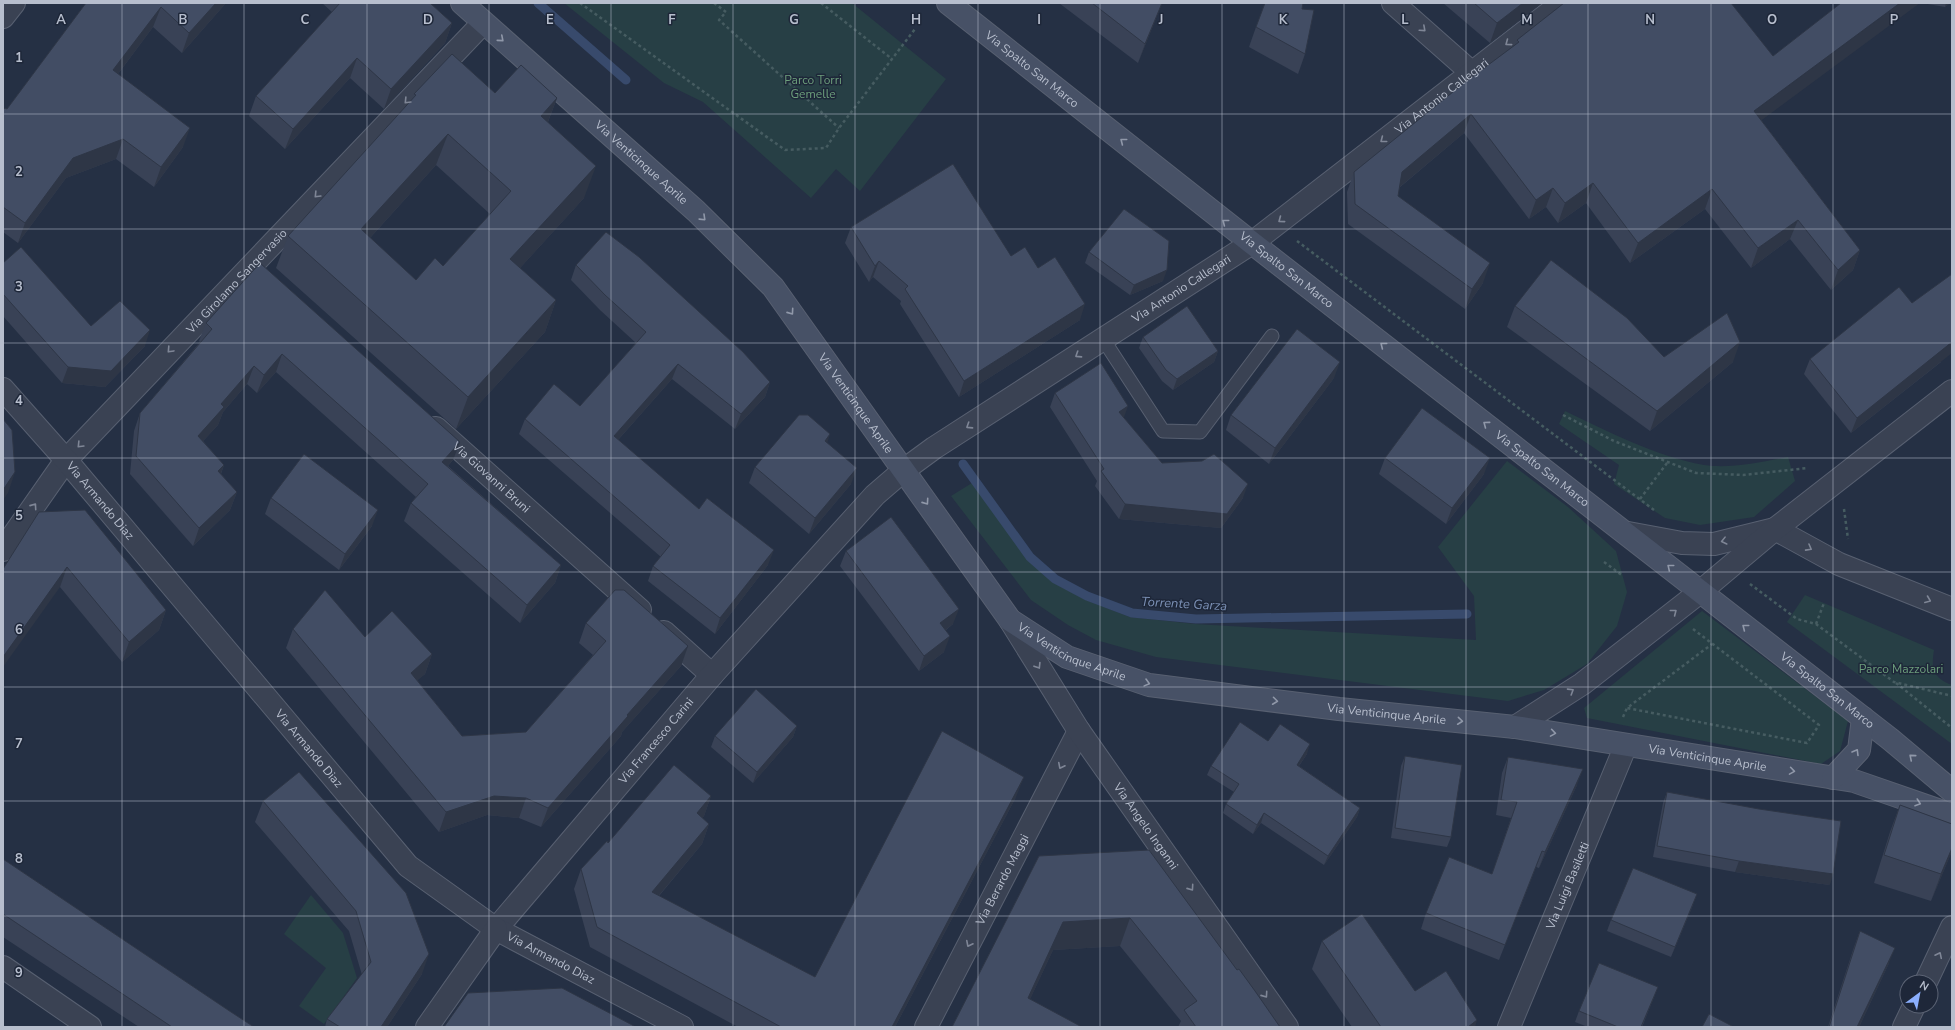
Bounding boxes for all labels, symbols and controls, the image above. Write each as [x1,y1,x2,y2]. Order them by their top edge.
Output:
text: A [56,11,66,29]
text: B [179,11,188,29]
text: C [301,11,310,29]
text: D [423,11,433,29]
text: E [546,11,554,29]
text: F [668,11,676,29]
text: G [789,11,799,29]
text: H [911,11,921,29]
text: I [1037,11,1041,29]
text: J [1158,11,1163,29]
text: K [1279,11,1288,29]
text: L [1401,11,1409,29]
text: M [1521,11,1533,29]
text: N [1645,11,1655,29]
text: O [1767,11,1777,29]
text: P [1890,11,1899,29]
one-way arrow [1418,24,1425,31]
street label: Via Spalto San Marco [981,27,1082,112]
one-way arrow [496,34,504,41]
one-way arrow [1506,39,1513,46]
text: 1 [15,49,23,67]
street label: Via Antonio Callegari [1391,55,1492,138]
park label: Parco Torri Gemelle [784,72,842,102]
one-way arrow [404,96,412,104]
street label: Via Venticinque Aprile [591,116,691,208]
one-way arrow [1381,135,1388,142]
one-way arrow [1121,139,1128,146]
text: 2 [15,163,23,181]
one-way arrow [314,190,322,198]
one-way arrow [698,213,706,221]
one-way arrow [1278,215,1285,222]
one-way arrow [1223,220,1230,227]
street label: Via Girolamo Sangervasio [182,225,291,338]
street label: Via Spalto San Marco [1235,227,1337,312]
street label: Via Antonio Callegari [1128,251,1234,327]
text: 3 [15,278,23,296]
one-way arrow [786,308,793,315]
one-way arrow [1380,343,1387,350]
one-way arrow [168,346,175,353]
street label: Via Venticinque Aprile [814,349,897,457]
one-way arrow [1075,350,1082,358]
text: 4 [15,392,23,410]
one-way arrow [966,421,973,428]
one-way arrow [1483,422,1490,429]
street label: Via Spalto San Marco [1491,426,1593,511]
street label: Via Giovanni Bruni [448,438,534,516]
one-way arrow [78,440,85,448]
street label: Via Armando Diaz [62,457,138,543]
one-way arrow [921,497,928,504]
one-way arrow [29,504,36,511]
text: 5 [15,507,23,525]
one-way arrow [1720,537,1727,545]
one-way arrow [1805,543,1812,550]
one-way arrow [1667,565,1674,572]
water label: Torrente Garza [1140,593,1228,615]
one-way arrow [1925,595,1932,603]
one-way arrow [1670,610,1677,617]
street label: Via Venticinque Aprile [1013,618,1128,685]
text: 6 [15,621,23,639]
one-way arrow [1742,624,1749,631]
street label: Via Spalto San Marco [1776,648,1878,732]
one-way arrow [1034,661,1041,668]
park label: Parco Mazzolari [1859,661,1943,677]
one-way arrow [1143,678,1150,687]
one-way arrow [1567,688,1574,696]
street label: Via Francesco Carini [614,694,697,788]
one-way arrow [1272,696,1278,705]
street label: Via Venticinque Aprile [1325,699,1447,728]
street label: Via Armando Diaz [271,705,347,791]
one-way arrow [1457,717,1463,726]
one-way arrow [1550,728,1556,737]
text: 7 [15,735,23,753]
street label: Via Venticinque Aprile [1646,740,1768,775]
one-way arrow [1852,749,1859,756]
one-way arrow [1909,754,1916,761]
one-way arrow [1058,762,1066,769]
one-way arrow [1789,767,1795,775]
street label: Via Angelo Inganni [1109,779,1182,873]
one-way arrow [1914,798,1921,807]
street label: Via Berardo Maggi [972,831,1032,929]
street label: Via Luigi Basiletti [1542,839,1593,933]
text: 8 [15,850,23,868]
one-way arrow [1186,884,1193,891]
street label: Via Armando Diaz [503,928,598,988]
one-way arrow [966,939,974,947]
one-way arrow [1934,951,1942,959]
text: 9 [15,964,23,982]
north arrow [1899,974,1939,1014]
text: N [1917,977,1932,994]
one-way arrow [1260,991,1268,998]

